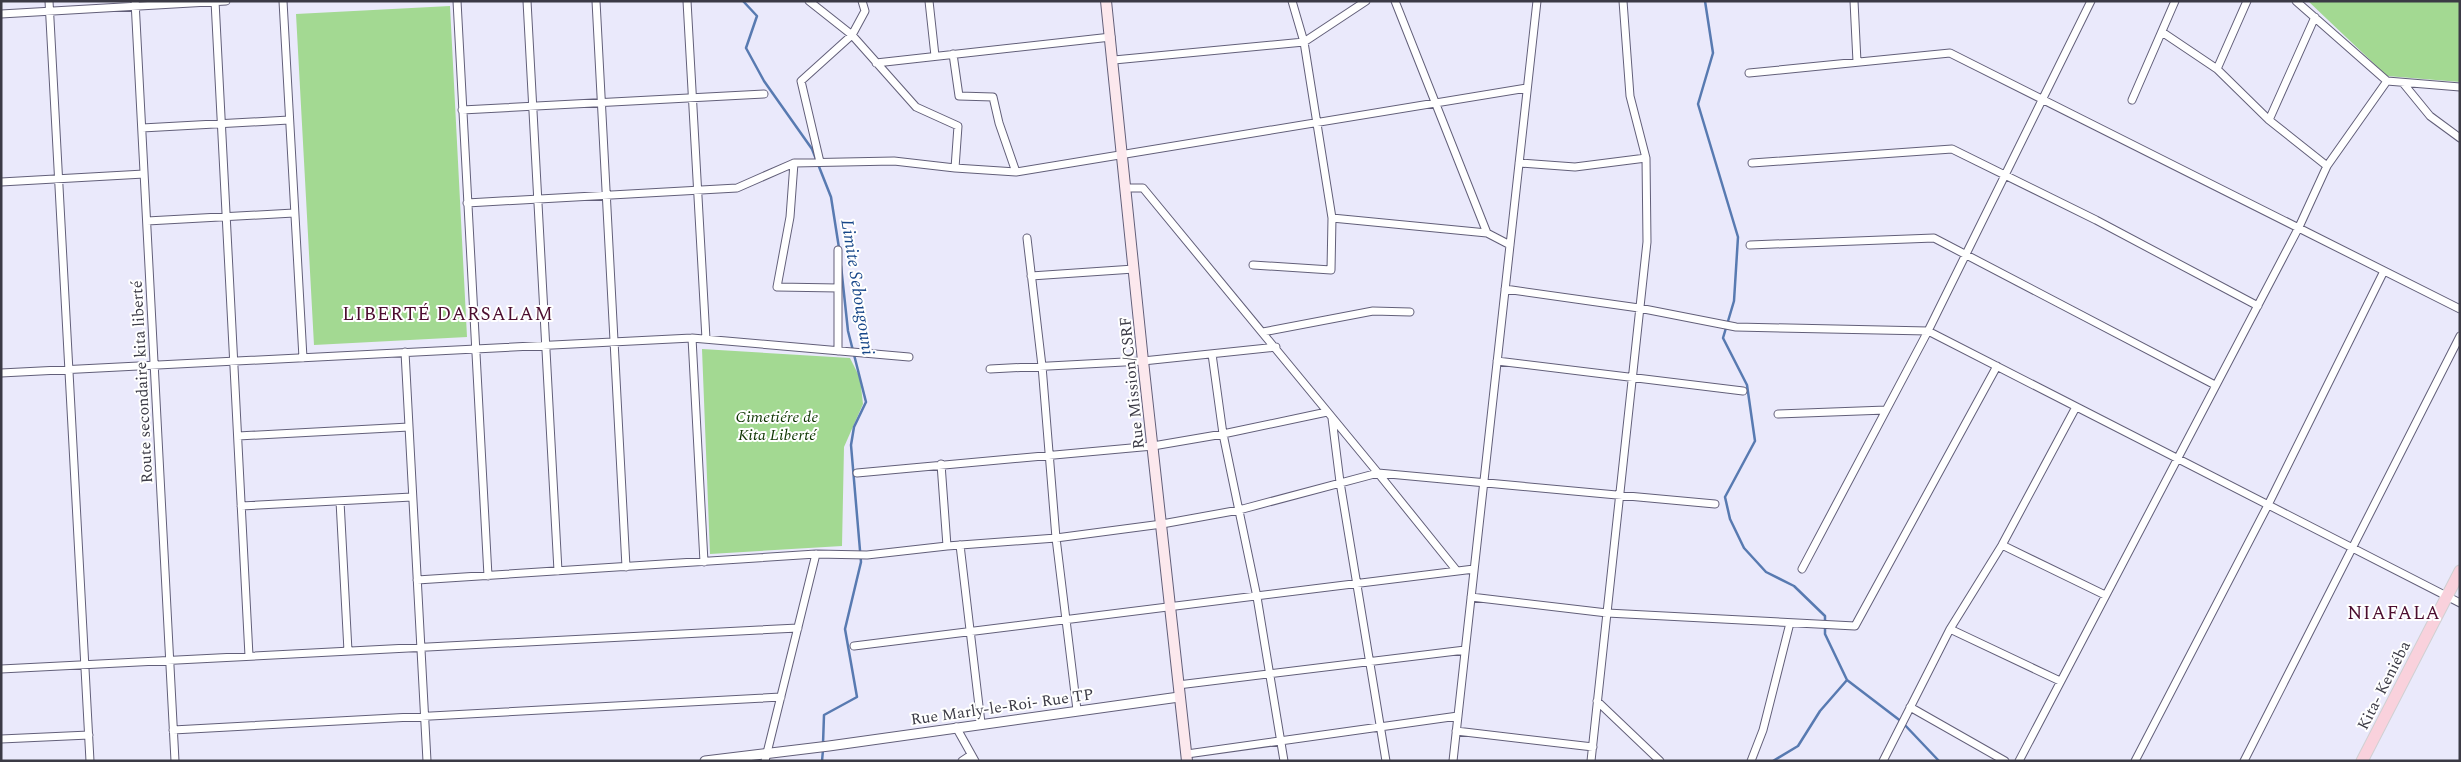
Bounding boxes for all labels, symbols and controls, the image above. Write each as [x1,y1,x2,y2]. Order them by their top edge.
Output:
water label: Limite Sebougouni [833,217,882,357]
street label: Route secondaire kita liberté [125,280,159,484]
district label: LIBERTÉ DARSALAM [342,300,554,329]
street label: Rue Mission/CSRF [1113,316,1151,450]
park label: Cimetiére de Kita Liberté [736,405,818,447]
district label: NIAFALA [2347,599,2441,628]
street label: Kita- Keniéba [2351,637,2417,734]
street label: Rue Marly-le-Roi- Rue TP [909,682,1095,732]

